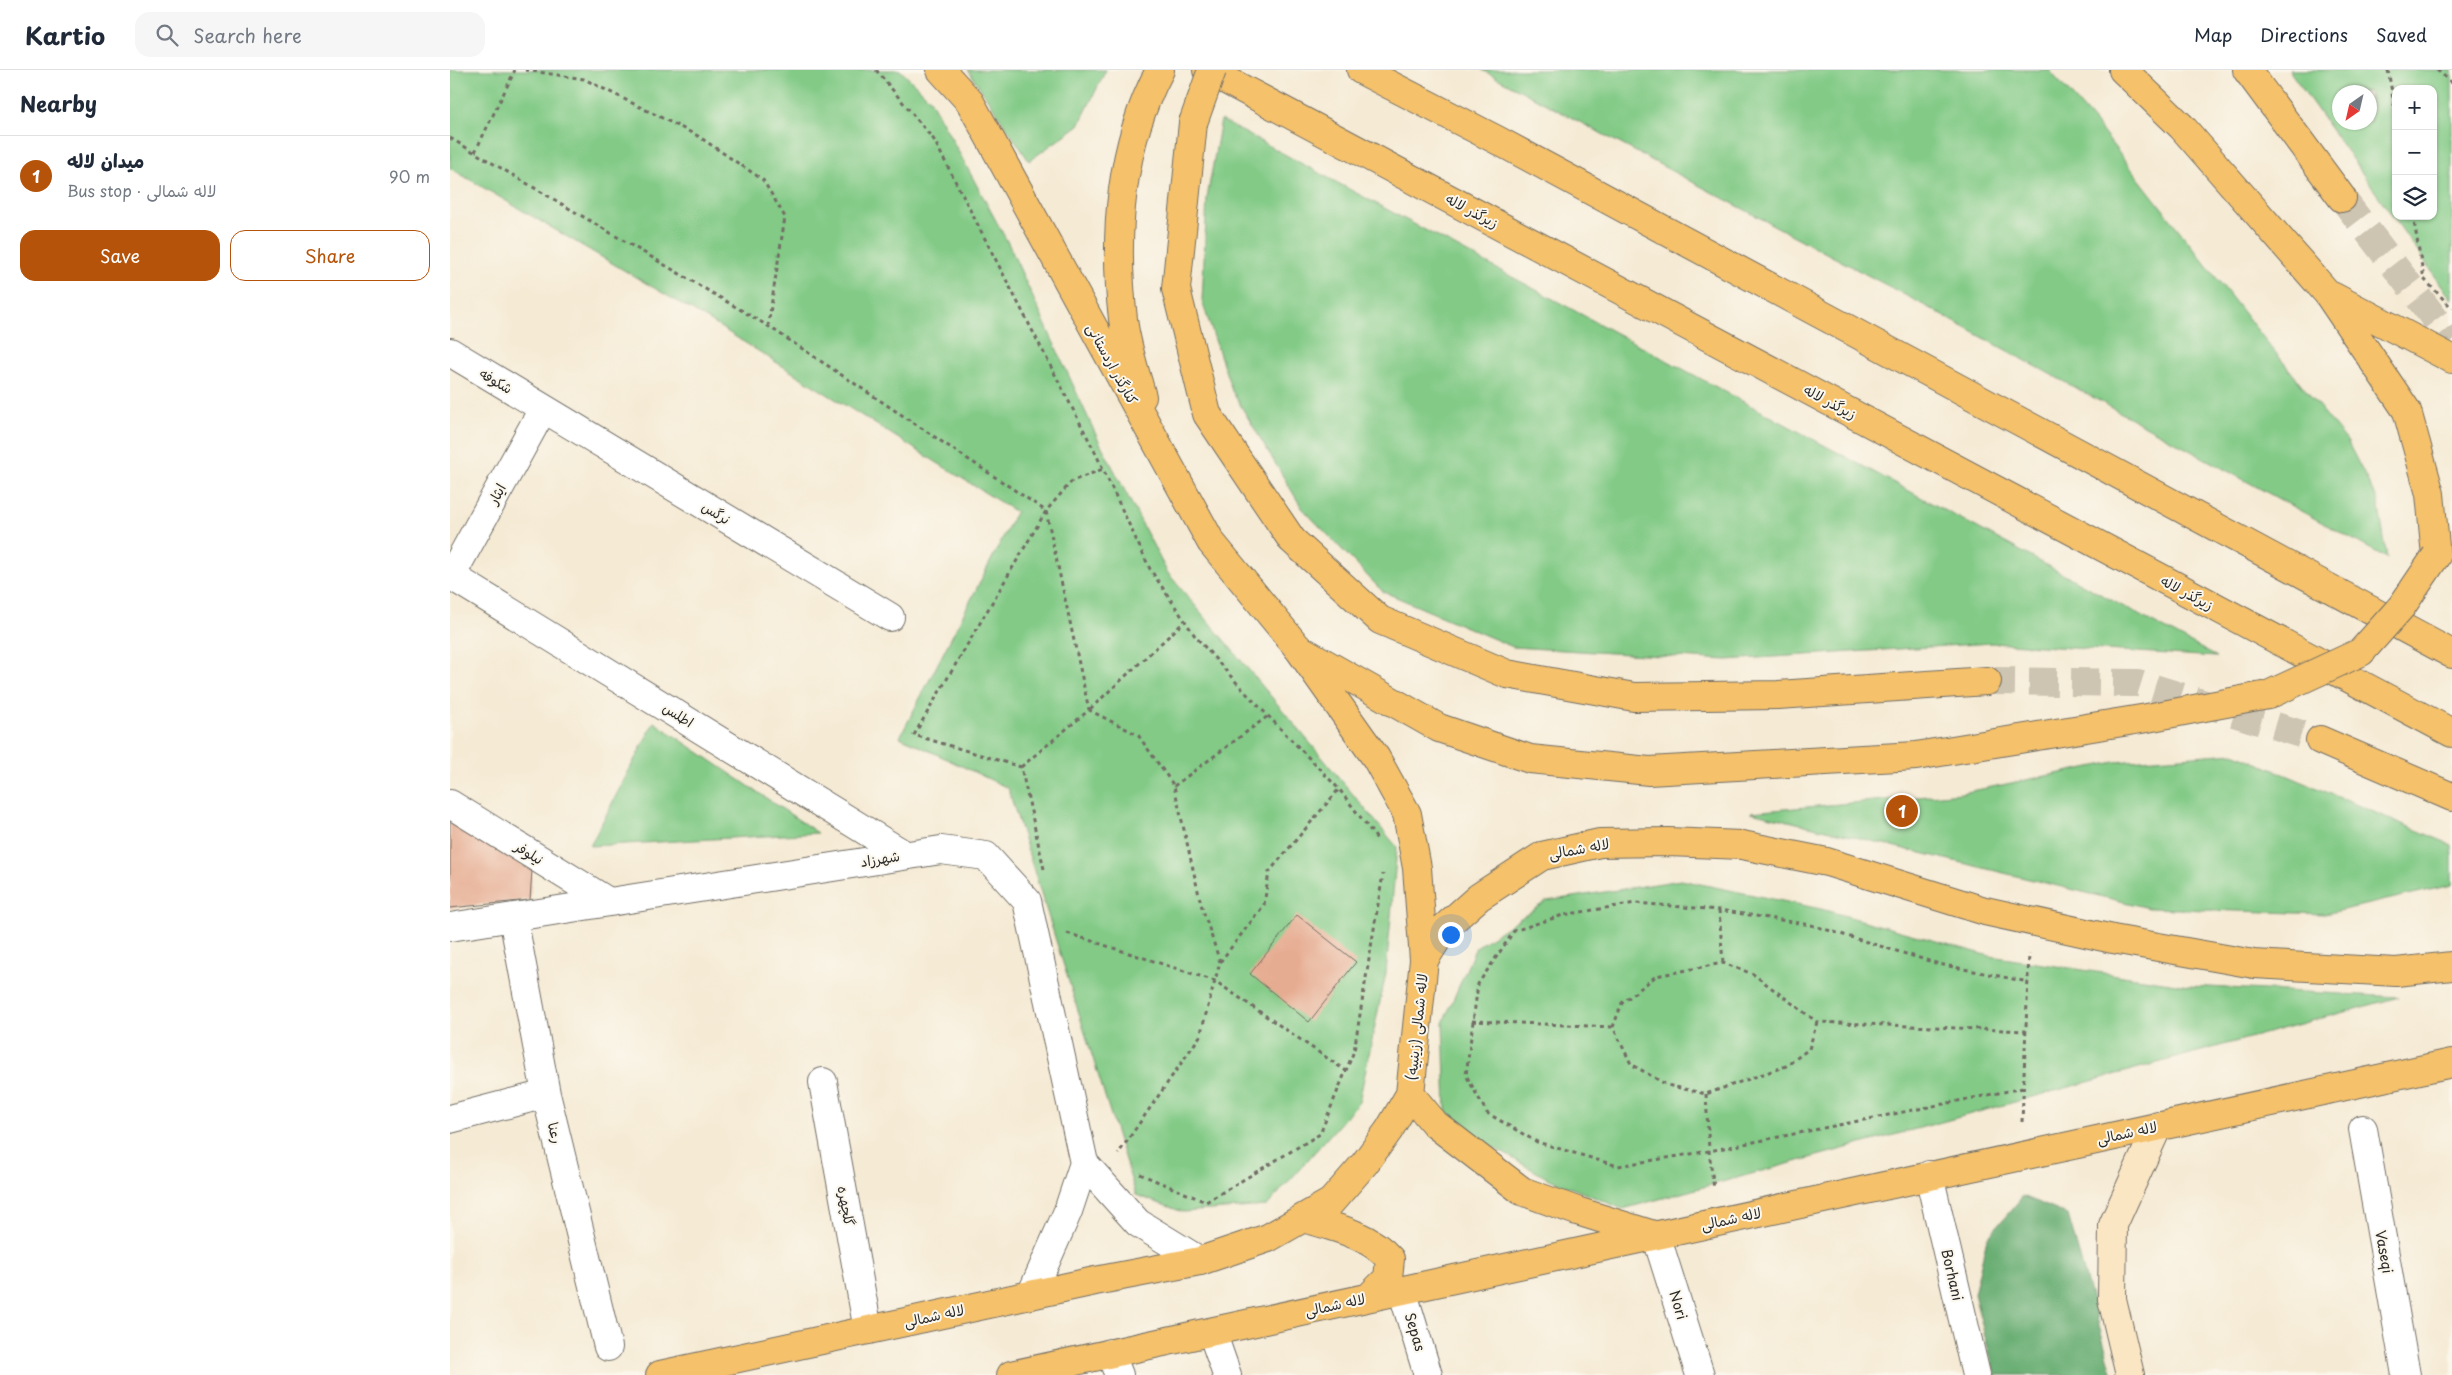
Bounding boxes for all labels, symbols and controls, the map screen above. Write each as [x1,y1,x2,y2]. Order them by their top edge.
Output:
search box [135,12,485,57]
text: Kartio [25,17,105,53]
icon: search [153,21,181,49]
text: Search here [193,21,302,49]
text: Map [2194,21,2232,48]
text: Directions [2260,21,2348,48]
text: Saved [2376,21,2427,48]
north arrow [2332,85,2377,130]
map controls [2392,85,2437,220]
button: + [2392,85,2437,130]
text: Nearby [20,87,97,119]
button: − [2392,130,2437,175]
text: میدان لاله [67,146,144,174]
text: 1 [32,164,40,188]
text: 90 m [389,164,430,188]
button: layers [2392,175,2437,220]
text: Bus stop · لاله شمالی [67,178,216,202]
street label: زیرگذر لاله [1442,188,1502,233]
button: Save [20,230,220,281]
button: Share [230,230,430,281]
street label: کنارگذر اردستانی [1082,319,1143,408]
street label: شکوفه [476,362,517,399]
street label: زیرگذر لاله [1800,379,1860,424]
street label: ایثار [482,480,511,509]
street label: نرگس [698,496,735,529]
street label: زیرگذر لاله [2157,570,2217,615]
street label: اطلس [659,697,698,732]
pin: 1 [1886,792,1918,830]
street label: لاله شمالی [1547,833,1611,864]
street label: نیلوفر [510,835,548,870]
street label: شهرزاد [859,845,901,872]
your location [1438,922,1464,948]
street label: لاله شمالی (زینبیه) [1400,973,1433,1081]
street label: لاله شمالی [2095,1116,2159,1149]
street label: رعنا [543,1120,568,1146]
street label: گلچهره [833,1184,860,1228]
street label: لاله شمالی [1699,1202,1763,1235]
street label: Vaseqi [2370,1229,2399,1275]
street label: Borhani [1936,1247,1969,1303]
street label: لاله شمالی [1303,1288,1367,1321]
street label: Nori [1664,1288,1693,1322]
street label: لاله شمالی [902,1299,966,1332]
street label: Sepas [1400,1310,1431,1354]

